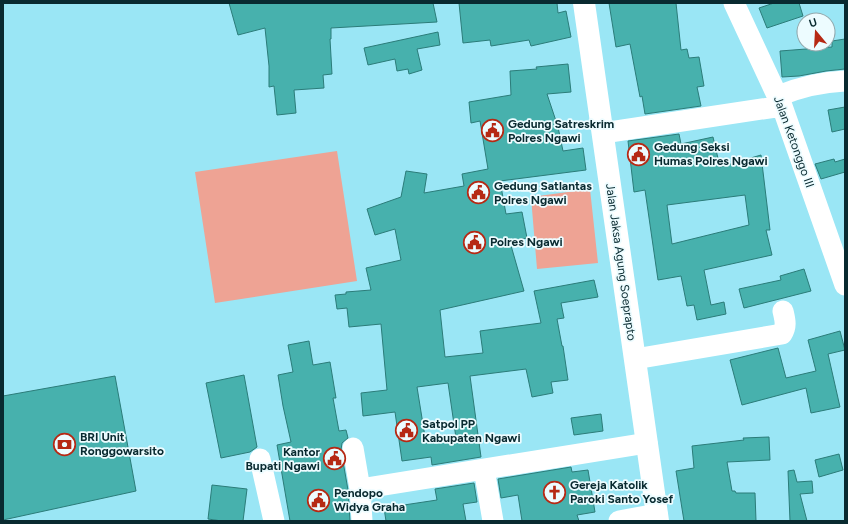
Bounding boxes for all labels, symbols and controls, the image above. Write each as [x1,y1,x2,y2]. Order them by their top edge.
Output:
north arrow [796,12,836,52]
text: U [807,16,819,30]
street label: Jalan Ketonggo III [771,94,817,190]
place label: Gedung Satreskrim Polres Ngawi [508,117,614,145]
public building icon: Gedung Satreskrim Polres Ngawi [480,118,506,144]
place label: Gedung Seksi Humas Polres Ngawi [654,140,768,168]
public building icon: Gedung Seksi Humas Polres Ngawi [625,141,651,167]
place label: Gedung Satlantas Polres Ngawi [494,179,592,207]
public building icon: Gedung Satlantas Polres Ngawi [466,180,492,206]
street label: Jalan Jaksa Agung Soeprapto [603,182,639,342]
public building icon: Polres Ngawi [461,229,487,255]
place label: Polres Ngawi [490,235,563,249]
place label: Satpol PP Kabupaten Ngawi [422,417,521,445]
public building icon: Satpol PP Kabupaten Ngawi [393,418,419,444]
place label: BRI Unit Ronggowarsito [80,430,164,458]
bank icon: BRI Unit Ronggowarsito [52,431,78,457]
place label: Kantor Bupati Ngawi [246,445,320,473]
public building icon: Kantor Bupati Ngawi [322,446,348,472]
place label: Gereja Katolik Paroki Santo Yosef [570,478,673,506]
church icon: Gereja Katolik Paroki Santo Yosef [541,479,567,505]
place label: Pendopo Widya Graha [334,486,405,514]
public building icon: Pendopo Widya Graha [306,487,332,513]

